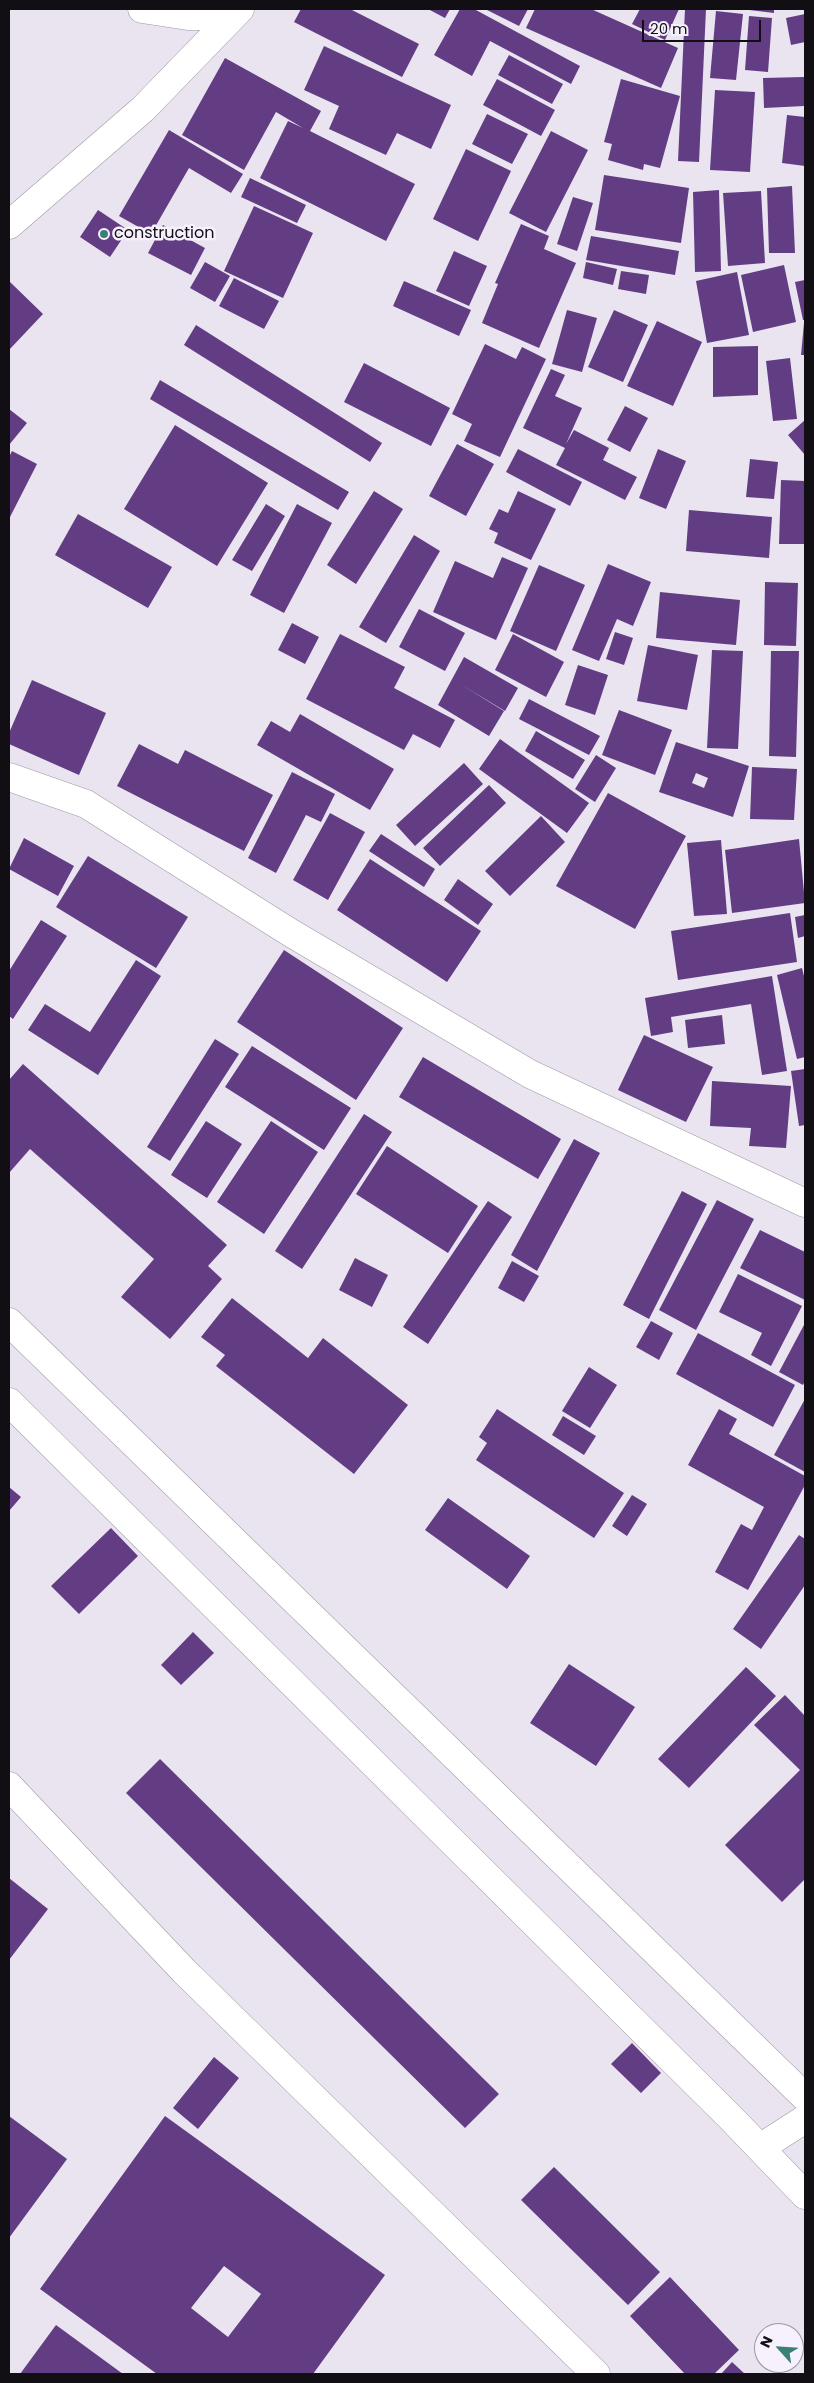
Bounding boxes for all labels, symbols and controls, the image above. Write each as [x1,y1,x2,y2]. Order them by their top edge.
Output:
scale bar [644,10,763,42]
text: 20 m [650,18,688,39]
place label: construction [114,224,215,244]
marker: construction [98,228,110,240]
north arrow [754,2323,804,2373]
text: N [755,2333,778,2351]

